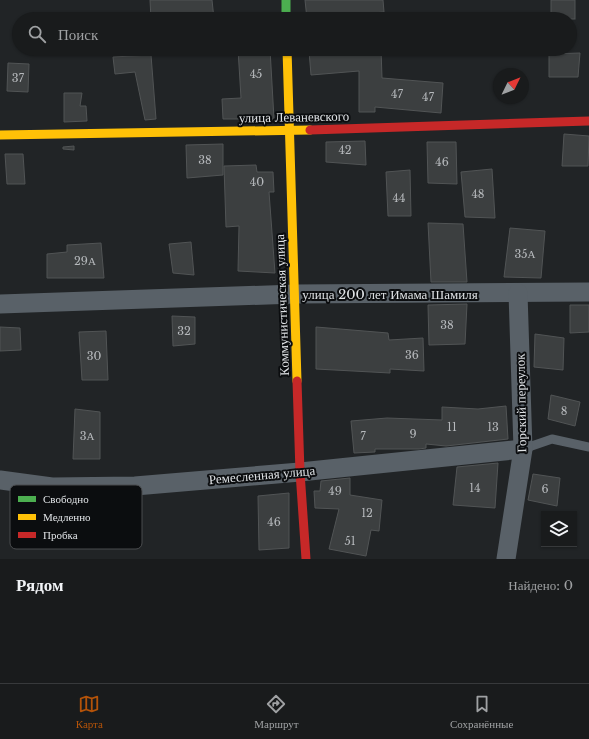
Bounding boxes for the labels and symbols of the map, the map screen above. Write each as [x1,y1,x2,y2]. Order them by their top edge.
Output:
house number: 45 [250,67,262,81]
north arrow [493,68,529,104]
house number: 37 [12,71,25,85]
house number: 47 [391,87,403,101]
house number: 47 [422,90,434,104]
street label: улица Леваневского [239,108,349,126]
house number: 42 [338,143,352,157]
house number: 38 [198,153,212,167]
house number: 46 [435,155,449,169]
house number: 40 [250,175,264,189]
house number: 48 [471,187,485,201]
house number: 44 [393,191,405,205]
street label: Коммунистическая улица [271,234,293,376]
house number: 35А [515,247,536,261]
house number: 29А [74,254,96,268]
street label: улица 200 лет Имама Шамиля [302,286,478,303]
house number: 38 [440,318,454,332]
house number: 32 [177,324,191,338]
house number: 36 [405,348,419,362]
house number: 30 [87,349,101,363]
street label: Горский переулок [512,353,530,453]
house number: 8 [561,404,567,418]
house number: 11 [447,420,457,434]
house number: 13 [487,420,499,434]
house number: 9 [409,427,417,441]
house number: 3А [80,429,94,443]
house number: 7 [360,429,366,443]
street label: Ремесленная улица [208,462,316,488]
house number: 14 [469,481,481,495]
house number: 6 [541,482,549,496]
house number: 49 [328,484,342,498]
legend [10,485,142,549]
text: Свободно [43,492,89,506]
house number: 12 [361,506,373,520]
text: Медленно [43,510,91,524]
house number: 46 [267,515,281,529]
text: Пробка [43,528,78,542]
house number: 51 [344,534,356,548]

